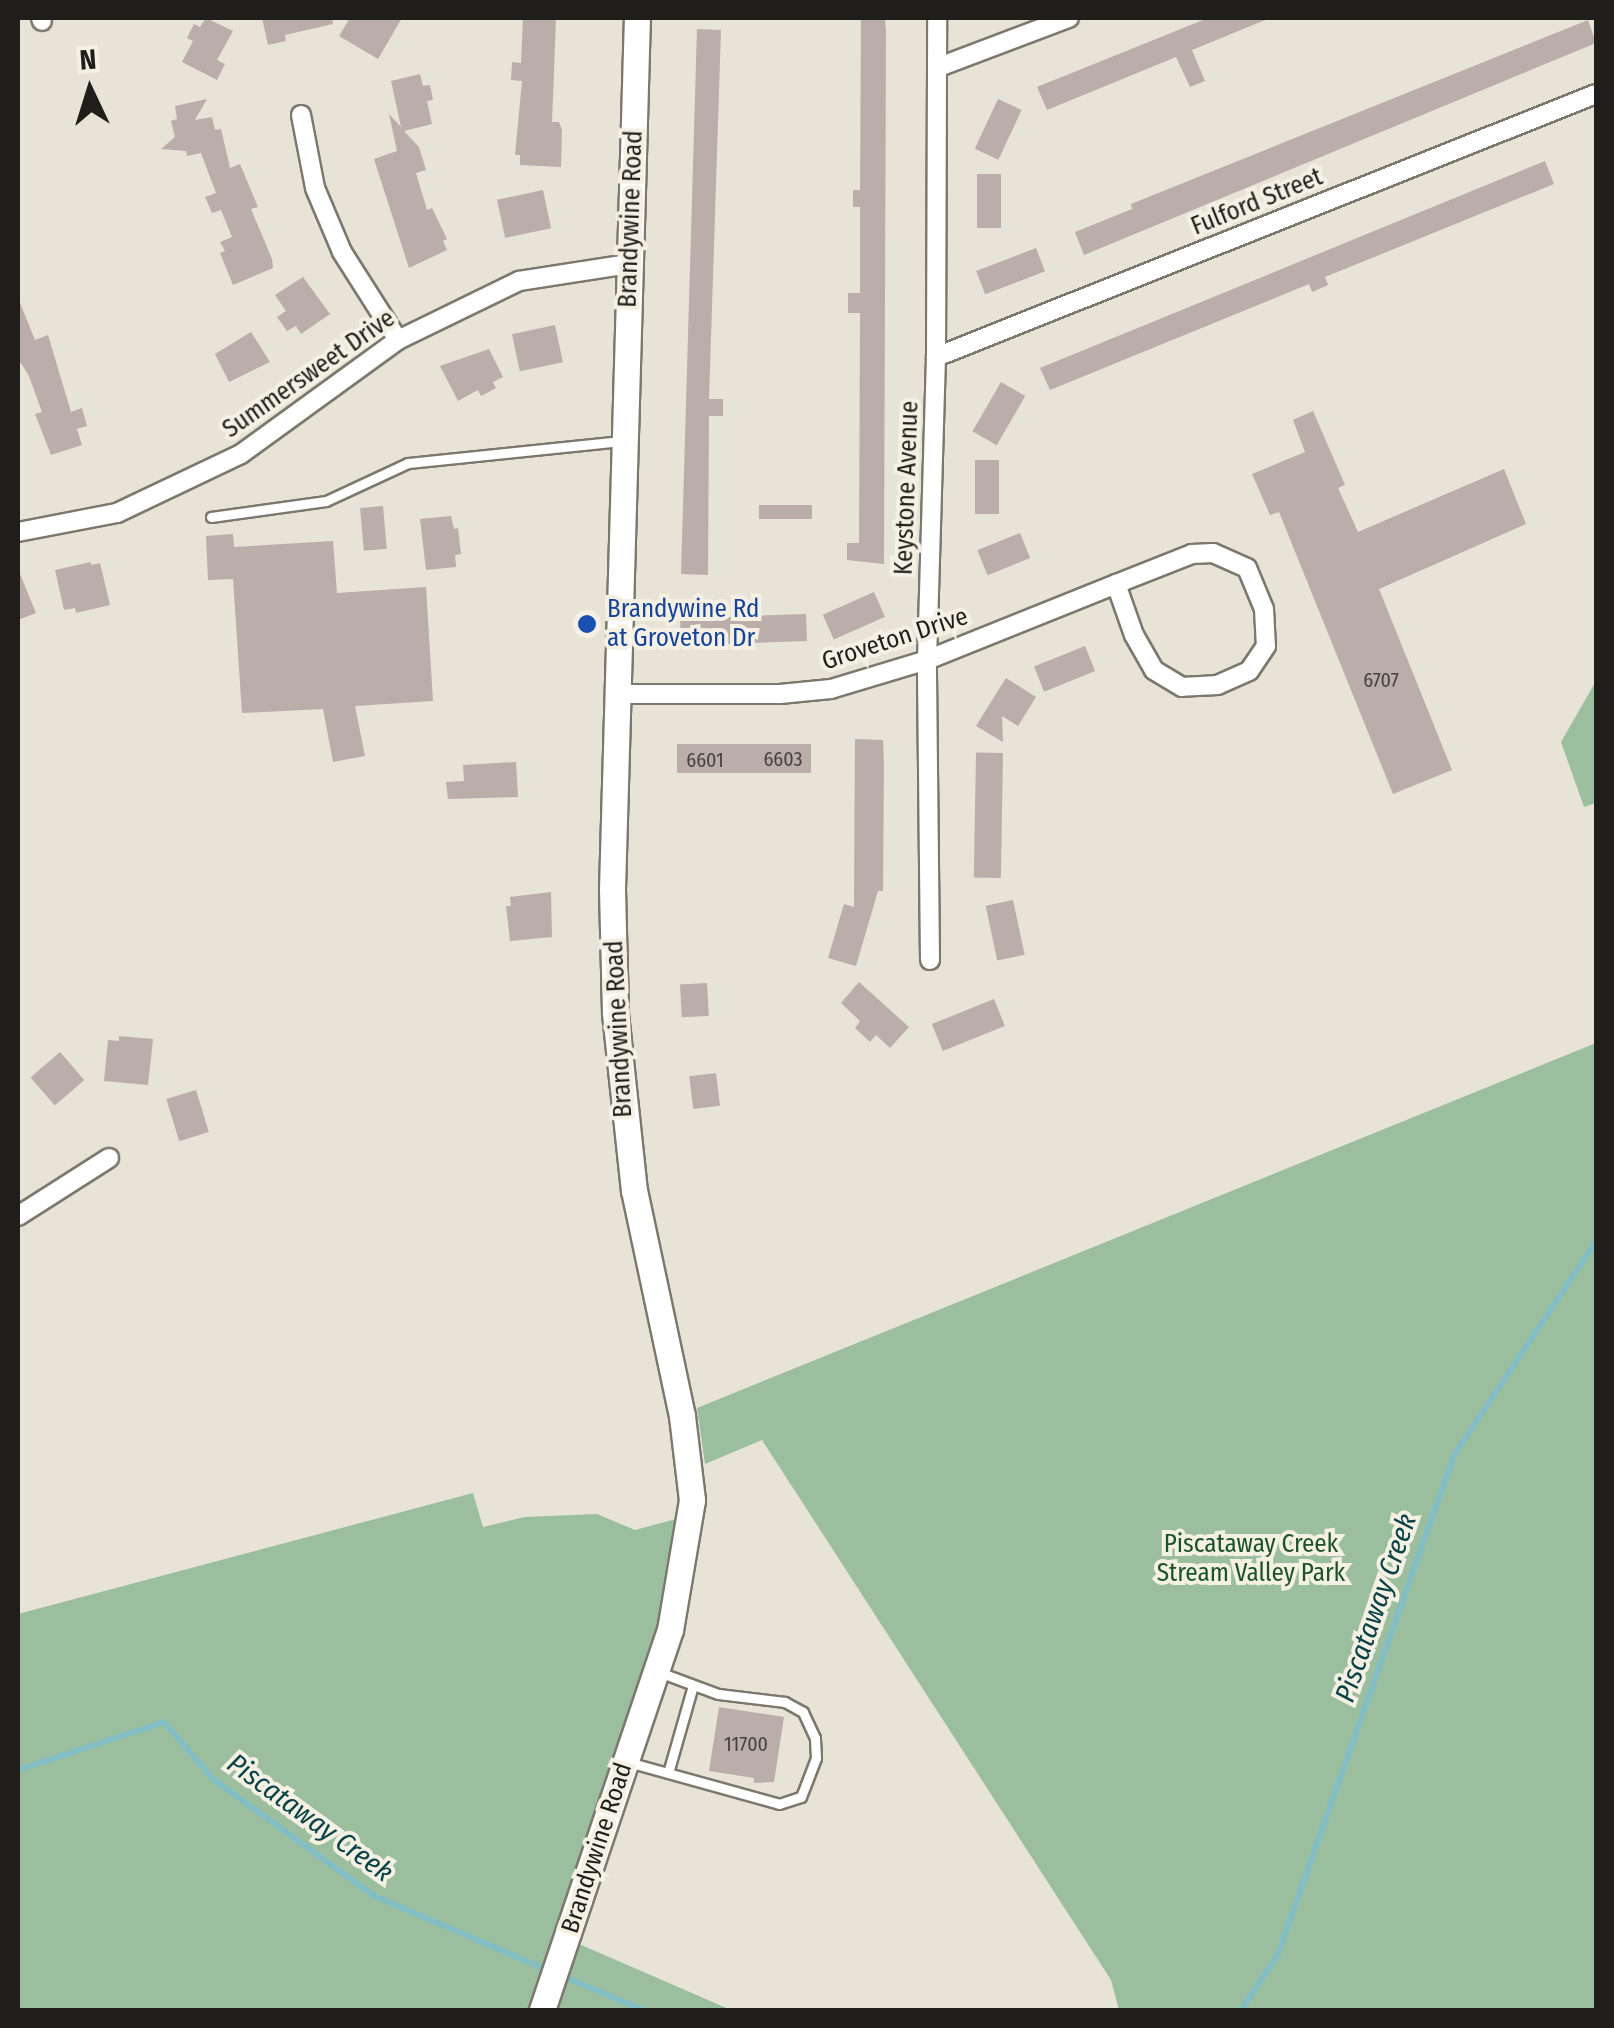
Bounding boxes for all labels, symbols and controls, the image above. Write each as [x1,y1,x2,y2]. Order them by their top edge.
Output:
north arrow [40,40,140,140]
text: N [78,43,97,77]
street label: Brandywine Road [613,130,649,308]
street label: Fulford Street [1187,162,1327,242]
street label: Summersweet Drive [217,303,401,445]
street label: Keystone Avenue [889,400,925,576]
place label: Brandywine Rd at Groveton Dr [607,595,759,654]
street label: Groveton Drive [818,601,972,677]
marker: Brandywine Rd at Groveton Dr [576,613,598,635]
house number: 6707 [1363,668,1399,692]
house number: 6603 [763,747,803,771]
house number: 6601 [686,748,724,772]
street label: Brandywine Road [599,940,639,1118]
water label: Piscataway Creek [1328,1510,1424,1706]
park label: Piscataway Creek Stream Valley Park [1157,1530,1345,1589]
house number: 11700 [724,1732,768,1756]
water label: Piscataway Creek [221,1747,399,1889]
street label: Brandywine Road [555,1759,639,1937]

